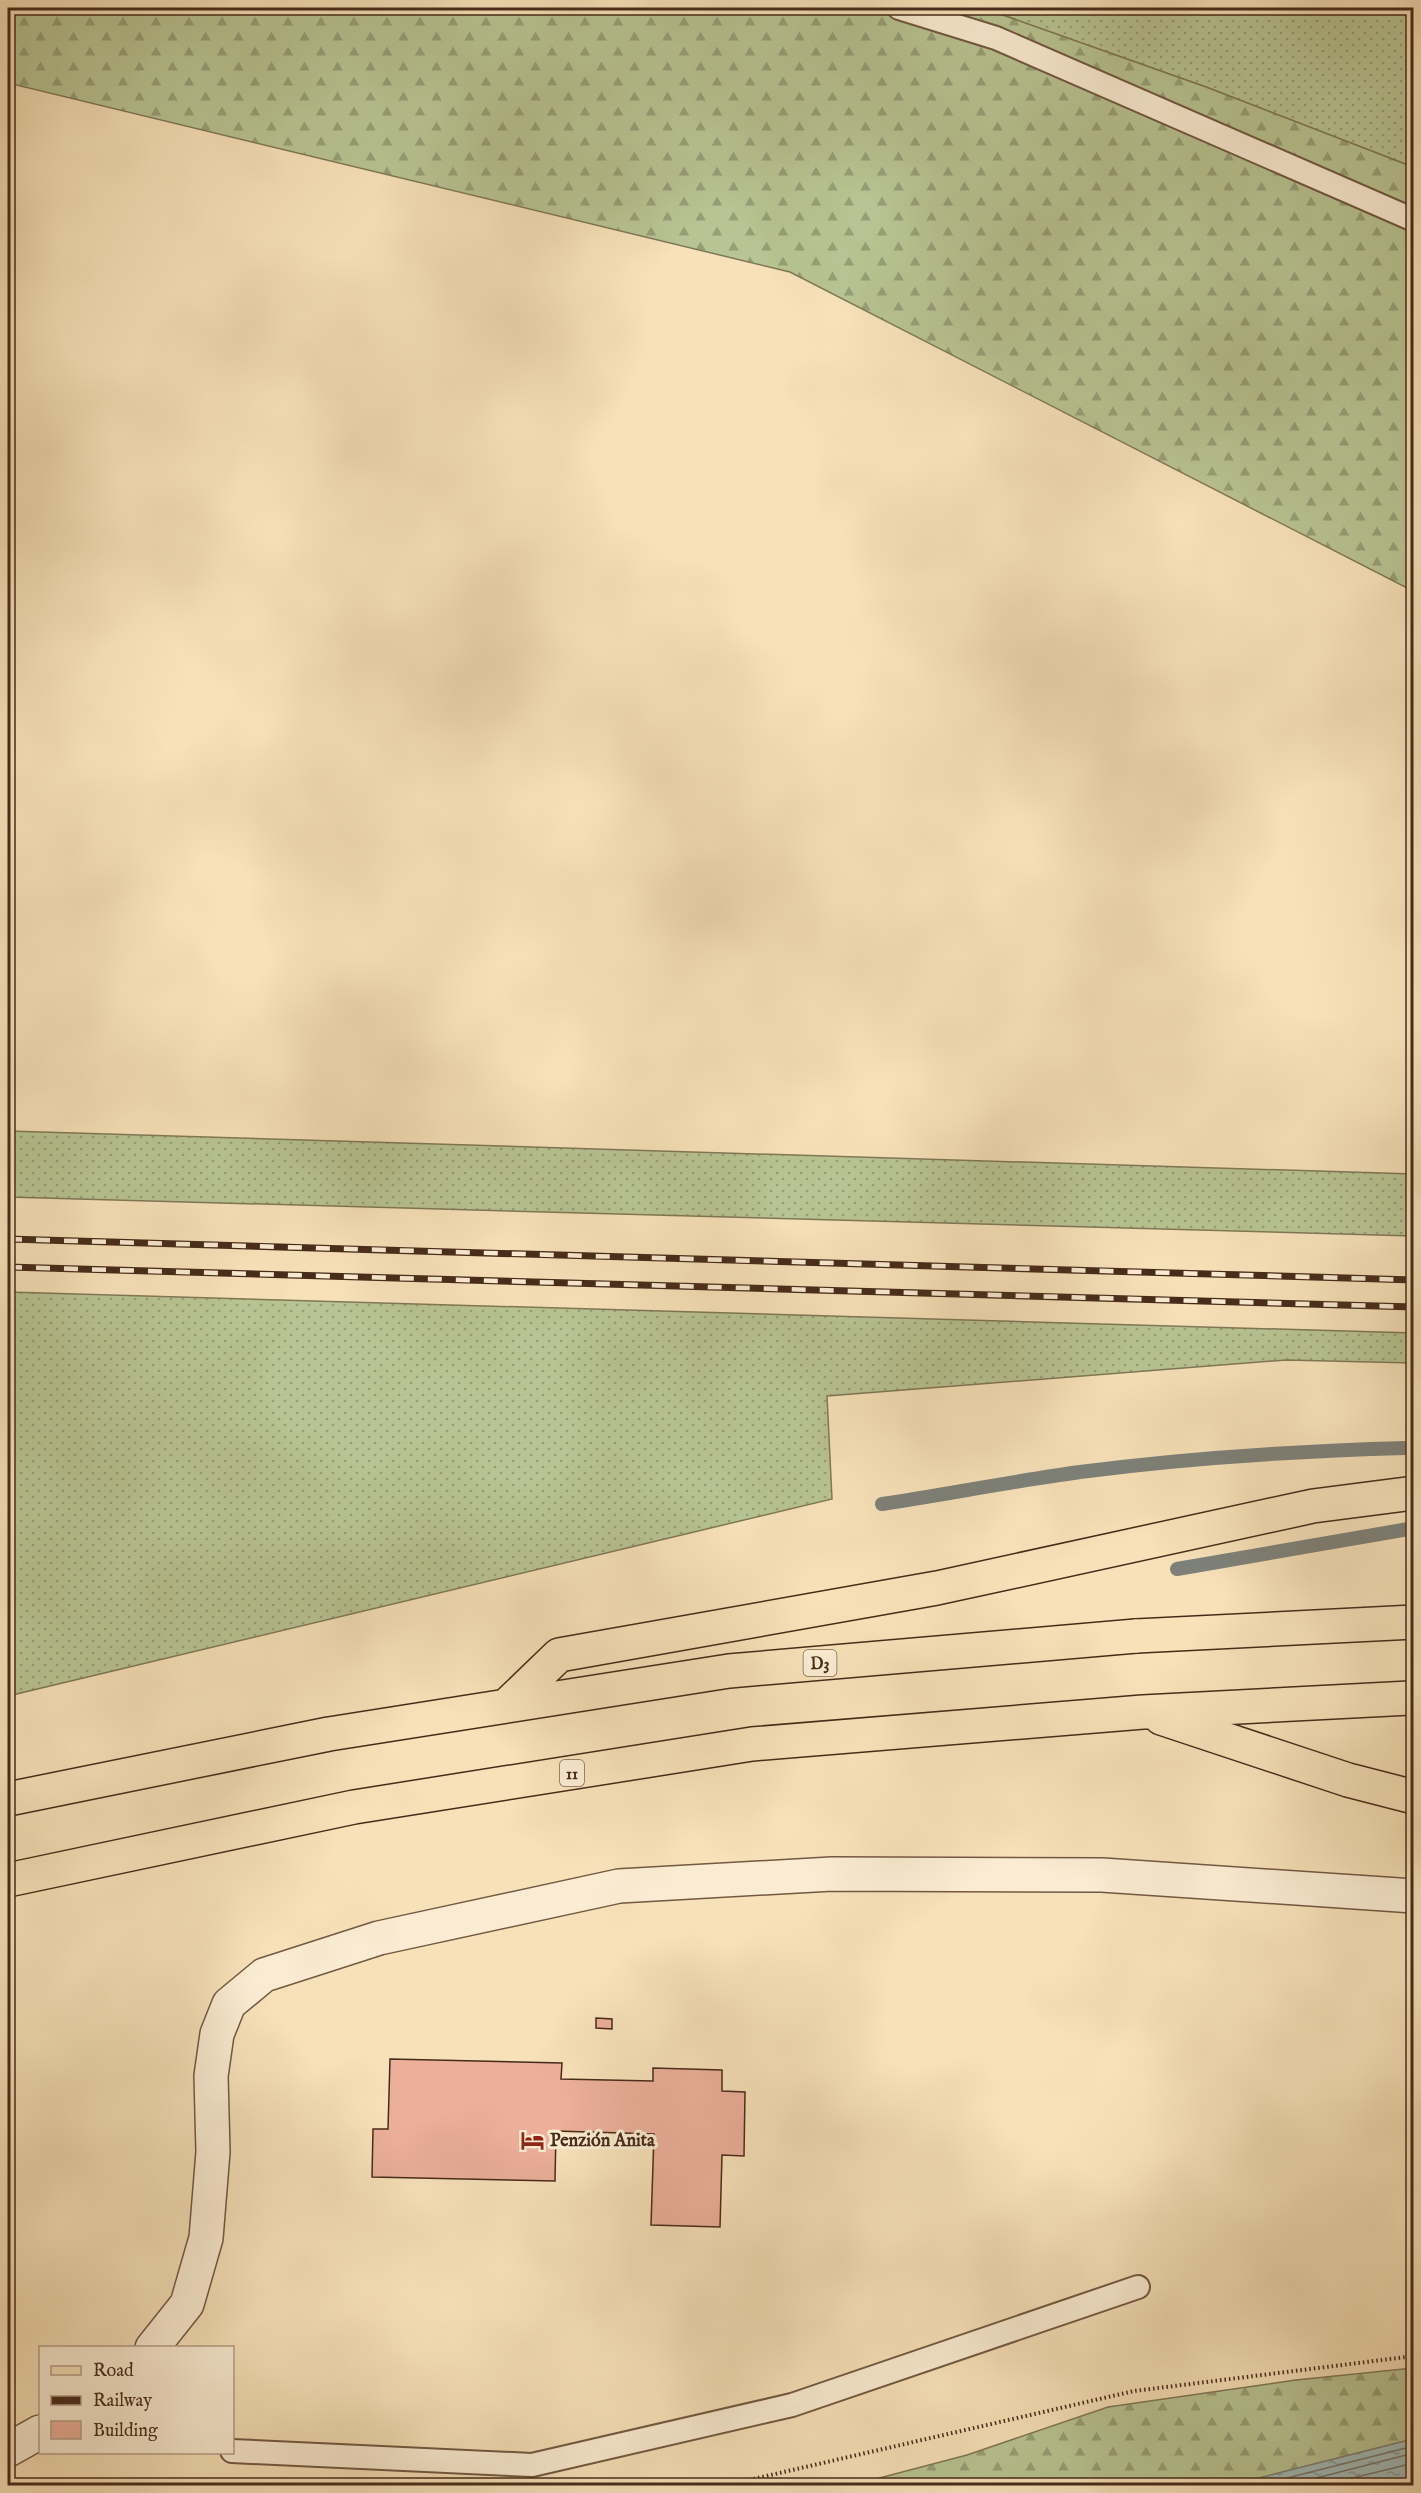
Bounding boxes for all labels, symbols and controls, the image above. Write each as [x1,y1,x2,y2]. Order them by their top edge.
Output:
road number: D3 [804,1650,836,1676]
road number: 11 [560,1760,584,1786]
hotel icon: Penzión Anita [519,2127,545,2153]
place label: Penzión Anita [550,2130,656,2153]
legend [39,2346,234,2454]
text: Road [93,2360,134,2383]
text: Railway [93,2390,152,2413]
text: Building [93,2420,158,2443]

